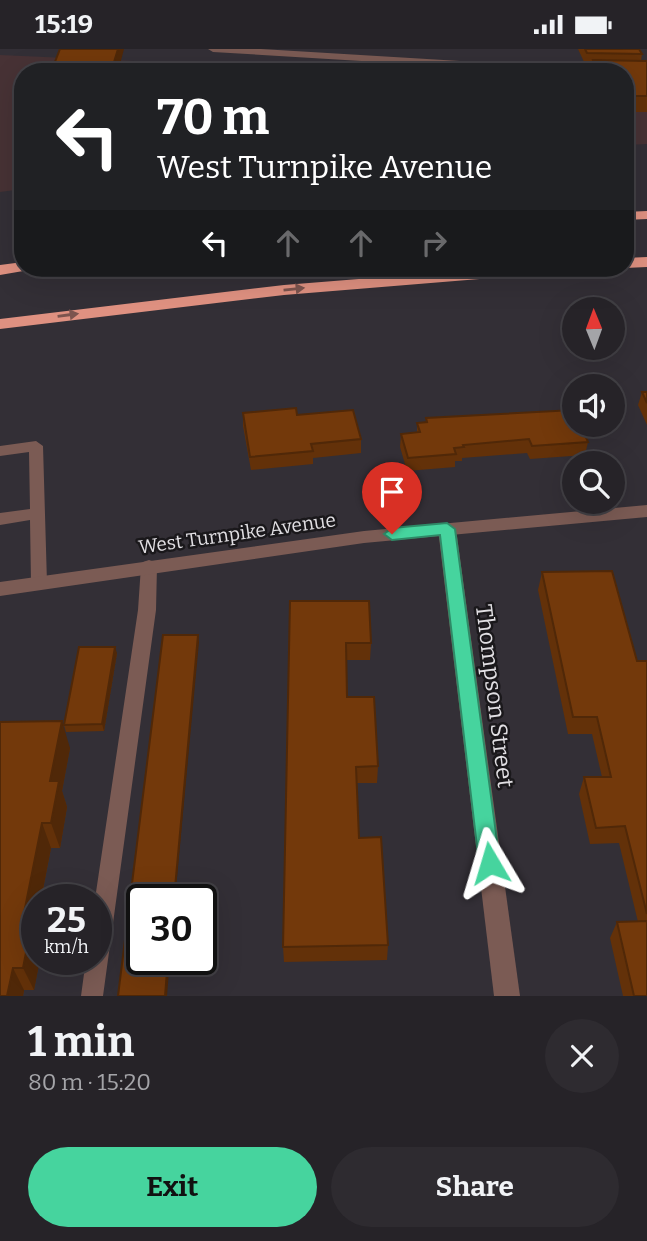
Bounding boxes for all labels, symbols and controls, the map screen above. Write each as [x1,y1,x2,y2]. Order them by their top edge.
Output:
text: 15:19 [35,9,93,40]
text: 70 m [157,88,269,147]
icon: left [42,91,133,182]
text: West Turnpike Avenue [157,148,492,186]
icon: left [196,224,234,262]
icon: ahead [269,224,307,262]
icon: ahead [342,224,380,262]
icon: right [415,224,453,262]
one-way arrow [283,283,305,294]
north arrow [562,297,625,361]
map controls [562,297,625,514]
one-way arrow [57,309,79,320]
button: sound [562,374,625,437]
button: search [562,451,625,514]
pin [362,462,422,534]
icon: arrive [373,473,411,511]
street label: West Turnpike Avenue [137,508,337,559]
street label: Thompson Street [470,603,520,789]
position arrow [453,826,527,900]
speed limit sign: 30 [126,884,217,975]
text: 25 [47,899,86,941]
text: km/h [44,936,89,958]
text: 1 min [28,1017,134,1067]
button: close [545,1019,619,1093]
text: 80 m · 15:20 [28,1068,151,1096]
button: Exit [28,1147,317,1227]
button: Share [331,1147,619,1227]

